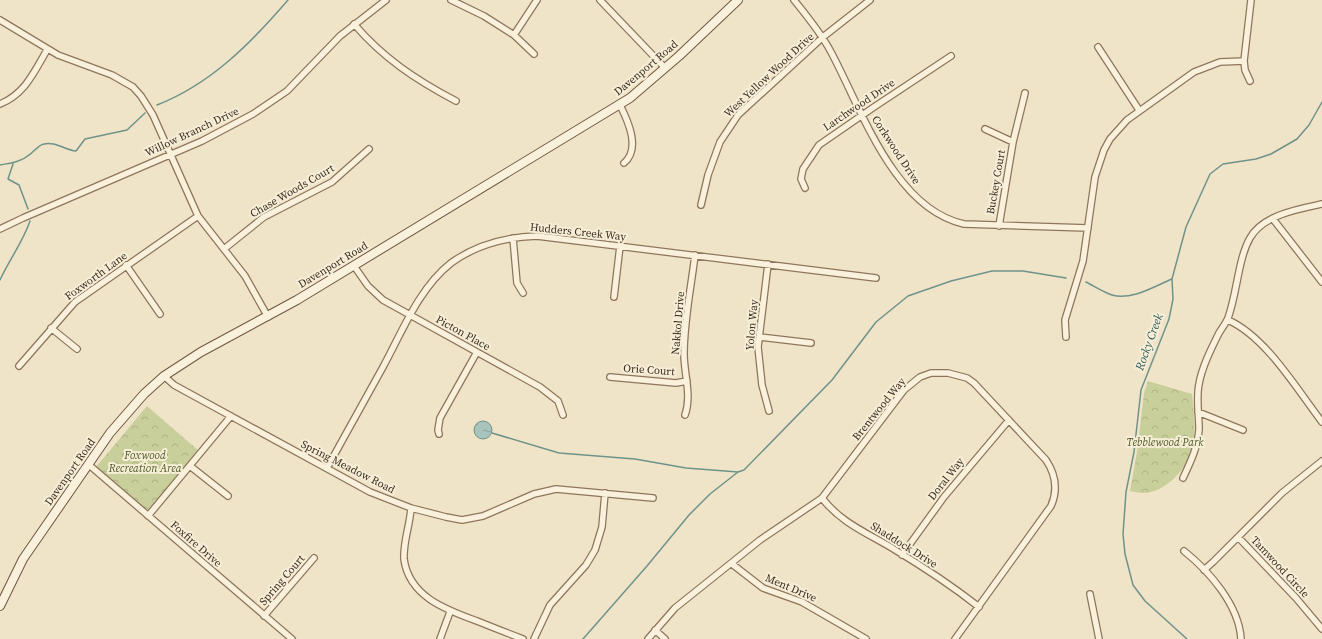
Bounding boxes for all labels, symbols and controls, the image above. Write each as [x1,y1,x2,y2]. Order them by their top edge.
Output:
street label: West Yellow Wood Drive [721,29,818,121]
street label: Davenport Road [611,36,682,99]
street label: Larchwood Drive [820,75,898,135]
street label: Willow Branch Drive [143,104,242,160]
street label: Corkwood Drive [868,113,924,188]
street label: Buckey Court [983,148,1009,216]
street label: Chase Woods Court [247,161,337,221]
street label: Hudders Creek Way [529,219,627,245]
street label: Davenport Road [295,238,371,292]
street label: Foxworth Lane [62,248,131,304]
street label: Nakkol Drive [668,290,688,355]
street label: Yolon Way [742,299,762,351]
water label: Rocky Creek [1131,311,1167,374]
street label: Picton Place [433,312,493,354]
street label: Orie Court [623,361,676,379]
street label: Brentwood Way [849,374,909,444]
street label: Davenport Road [41,435,99,509]
park label: Tebblewood Park [1127,435,1204,450]
street label: Spring Meadow Road [298,437,398,498]
park label: Foxwood Recreation Area [108,448,182,476]
street label: Doral Way [925,454,968,503]
street label: Foxfire Drive [167,518,225,571]
street label: Shaddock Drive [868,518,941,572]
street label: Tamwood Circle [1247,533,1313,601]
street label: Spring Court [256,551,308,609]
street label: Ment Drive [763,570,819,606]

